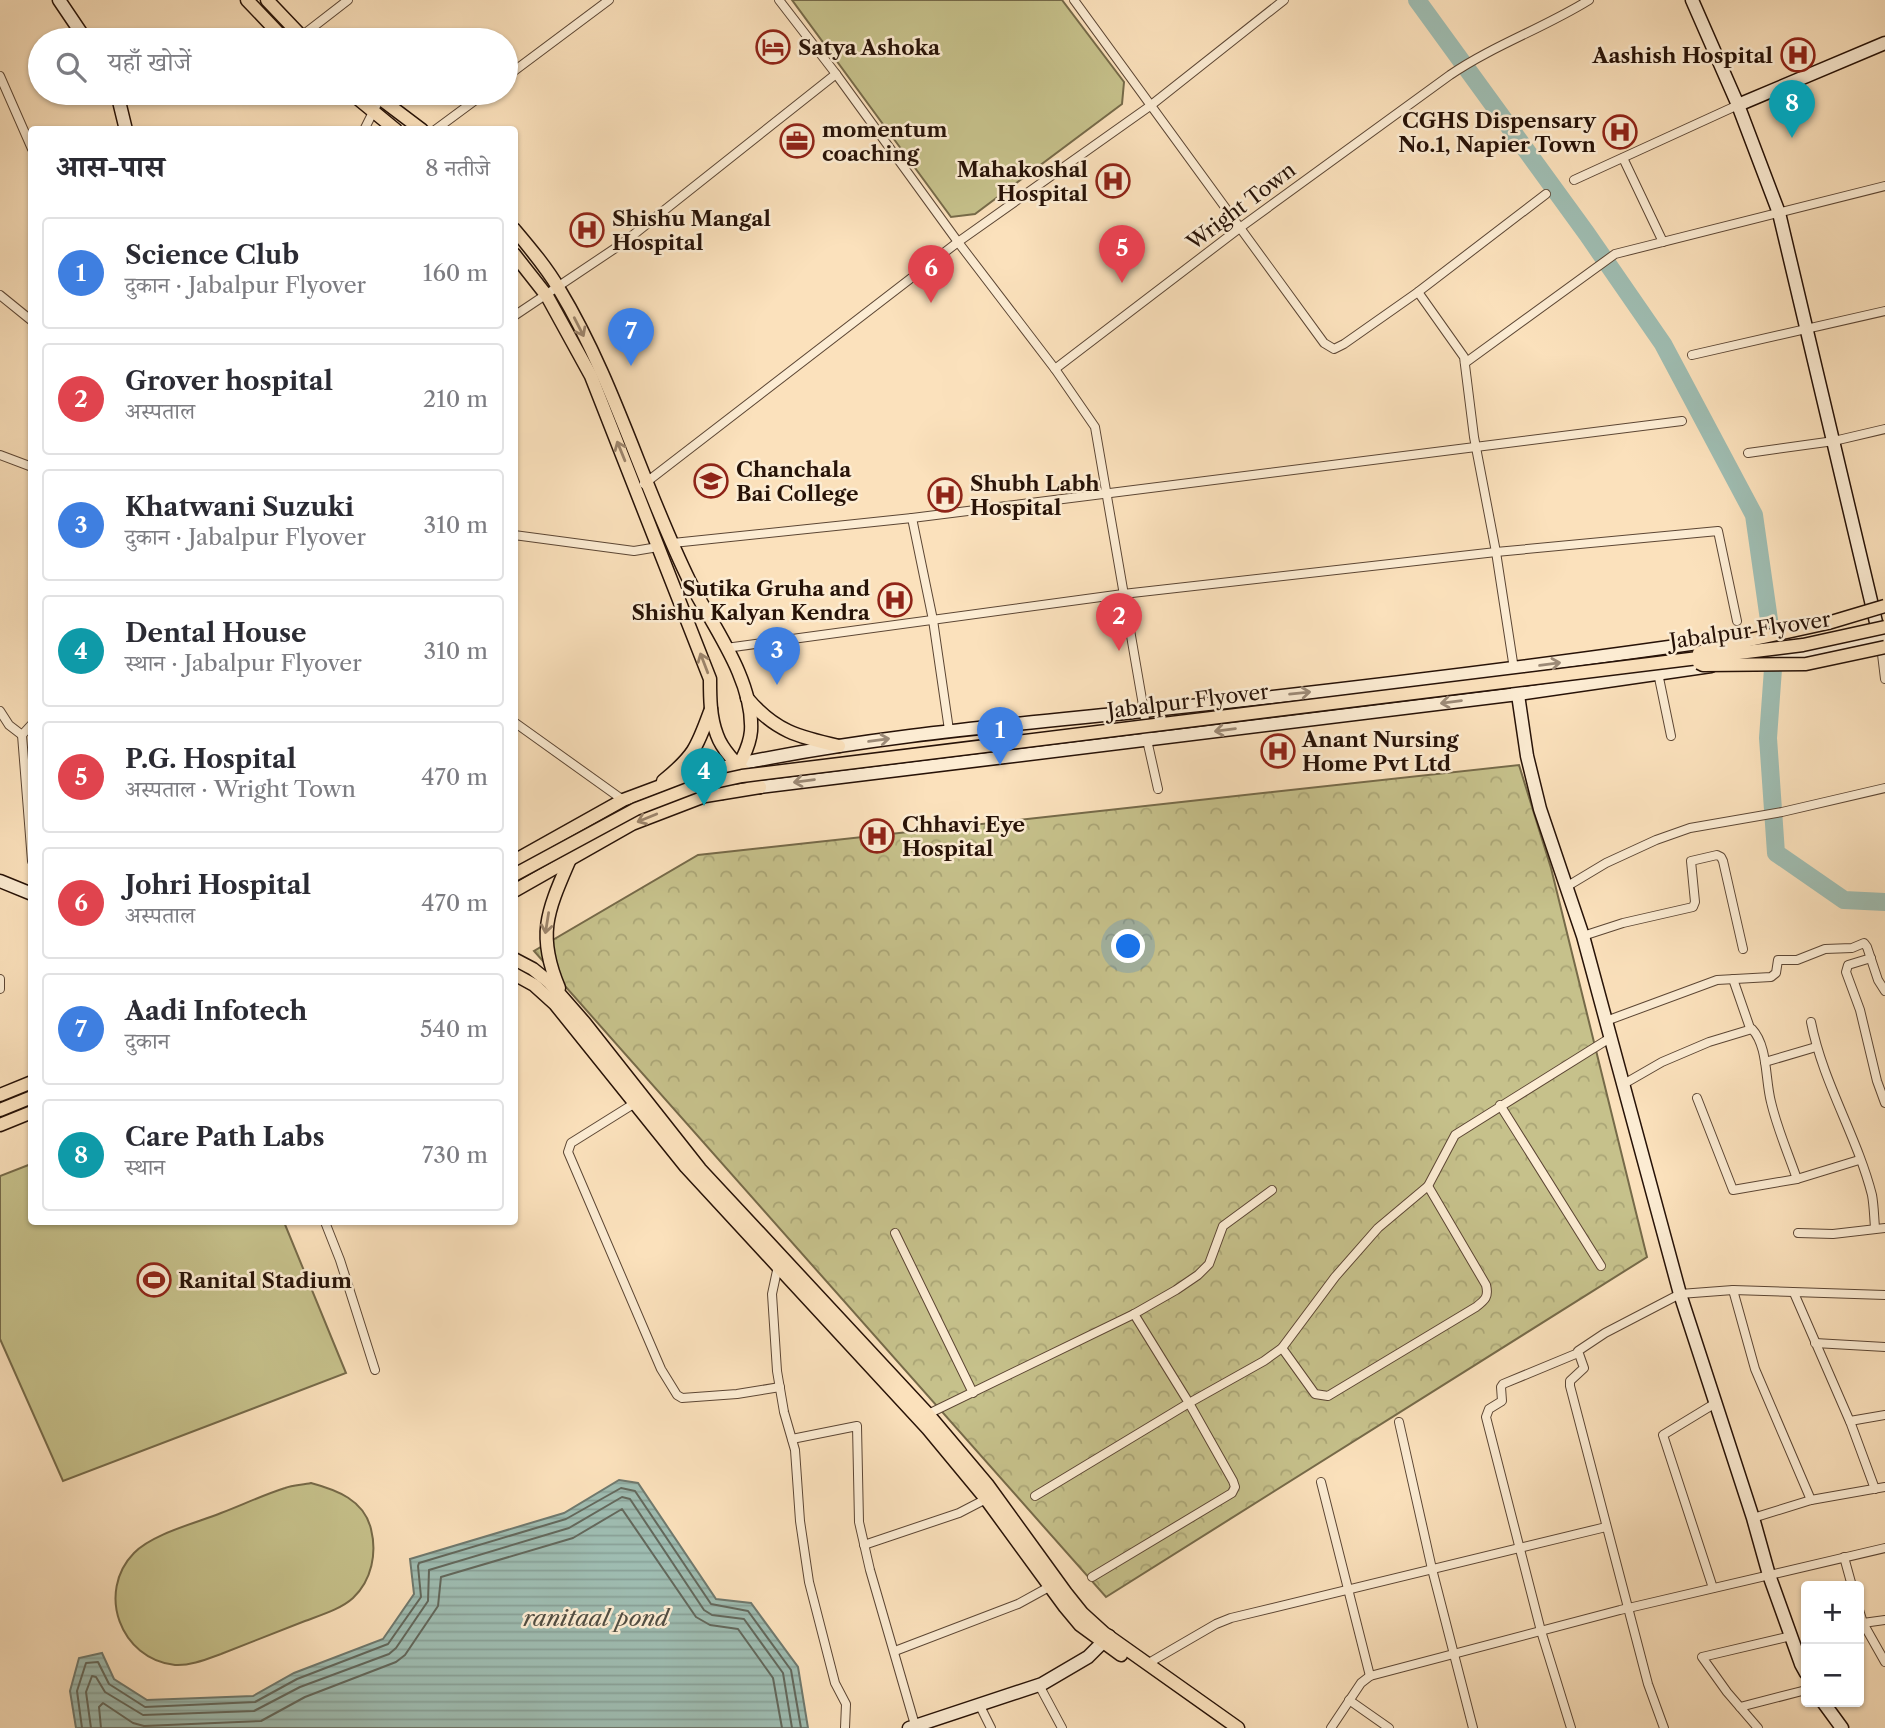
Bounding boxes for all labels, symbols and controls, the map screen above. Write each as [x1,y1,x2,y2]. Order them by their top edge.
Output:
search box [28,28,518,105]
hotel icon: Satya Ashoka [754,28,792,66]
place label: Satya Ashoka [798,35,941,60]
hospital icon: Aashish Hospital [1779,36,1817,74]
place label: Aashish Hospital [1591,43,1773,68]
text: यहाँ खोजें [108,46,191,78]
icon: search [52,48,90,86]
pin: 8 [1769,80,1815,138]
place label: CGHS Dispensary No.1, Napier Town [1398,108,1597,157]
hospital icon: CGHS Dispensary No.1, Napier Town [1601,113,1639,151]
place label: momentum coaching [822,117,947,166]
office icon: momentum coaching [778,122,816,160]
text: आस-पास [56,148,165,185]
text: 8 नतीजे [425,154,490,182]
place label: Mahakoshal Hospital [957,157,1088,206]
street label: Wright Town [1181,157,1300,256]
hospital icon: Mahakoshal Hospital [1094,162,1132,200]
place label: Shishu Mangal Hospital [612,206,771,255]
hospital icon: Shishu Mangal Hospital [568,211,606,249]
pin: 5 [1099,225,1145,283]
text: Science Club [125,239,299,271]
pin: 6 [908,245,954,303]
text: 1 [76,259,86,287]
text: 160 m [423,259,488,287]
text: दुकान · Jabalpur Flyover [125,271,366,299]
pin: 7 [608,308,654,366]
one-way arrow [572,316,586,336]
text: Grover hospital [125,365,333,397]
text: 2 [74,385,88,413]
text: 210 m [423,385,488,413]
text: अस्पताल [125,397,195,425]
one-way arrow [613,441,626,463]
place label: Chanchala Bai College [736,457,859,506]
school or university icon: Chanchala Bai College [692,462,730,500]
place label: Shubh Labh Hospital [970,471,1100,520]
hospital icon: Shubh Labh Hospital [926,476,964,514]
text: Khatwani Suzuki [125,491,354,523]
text: 3 [75,511,88,539]
text: 310 m [424,511,488,539]
text: दुकान · Jabalpur Flyover [125,523,366,551]
place label: Sutika Gruha and Shishu Kalyan Kendra [631,576,871,625]
hospital icon: Sutika Gruha and Shishu Kalyan Kendra [876,581,914,619]
pin: 2 [1096,593,1142,651]
street label: Jabalpur Flyover [1665,606,1832,654]
text: Dental House [125,617,307,649]
pin: 3 [754,627,800,685]
text: 4 [74,637,88,665]
text: 310 m [424,637,488,665]
text: स्थान · Jabalpur Flyover [125,649,362,677]
one-way arrow [696,653,709,675]
one-way arrow [1538,657,1561,670]
street label: Jabalpur Flyover [1103,679,1270,724]
one-way arrow [1288,687,1311,700]
one-way arrow [1440,696,1462,709]
pin: 1 [977,707,1023,765]
one-way arrow [1214,724,1237,737]
place label: Anant Nursing Home Pvt Ltd [1301,727,1459,776]
hospital icon: Anant Nursing Home Pvt Ltd [1259,732,1297,770]
one-way arrow [867,734,890,747]
text: P.G. Hospital [125,743,296,775]
pin: 4 [681,748,727,806]
text: 5 [75,763,87,791]
text: 470 m [421,763,488,791]
one-way arrow [794,774,816,787]
text: अस्पताल · Wright Town [125,775,356,803]
one-way arrow [637,812,659,825]
place label: Chhavi Eye Hospital [902,812,1025,861]
hospital icon: Chhavi Eye Hospital [858,817,896,855]
text: Johri Hospital [125,869,311,901]
text: 6 [74,889,88,917]
text: 470 m [421,889,488,917]
text: अस्पताल [125,901,195,929]
one-way arrow [540,911,553,934]
your location [1111,929,1145,963]
text: Aadi Infotech [125,995,307,1027]
text: 7 [75,1015,87,1043]
text: 540 m [420,1015,488,1043]
text: दुकान [125,1027,169,1055]
text: Care Path Labs [125,1121,325,1153]
text: 8 [74,1141,88,1169]
text: 730 m [422,1141,488,1169]
text: स्थान [125,1153,165,1181]
sports icon: Ranital Stadium [135,1261,173,1299]
place label: Ranital Stadium [178,1268,352,1293]
map controls [1801,1581,1864,1707]
button: + [1801,1581,1864,1644]
water label: ranitaal pond [523,1604,671,1632]
button: − [1801,1644,1864,1707]

